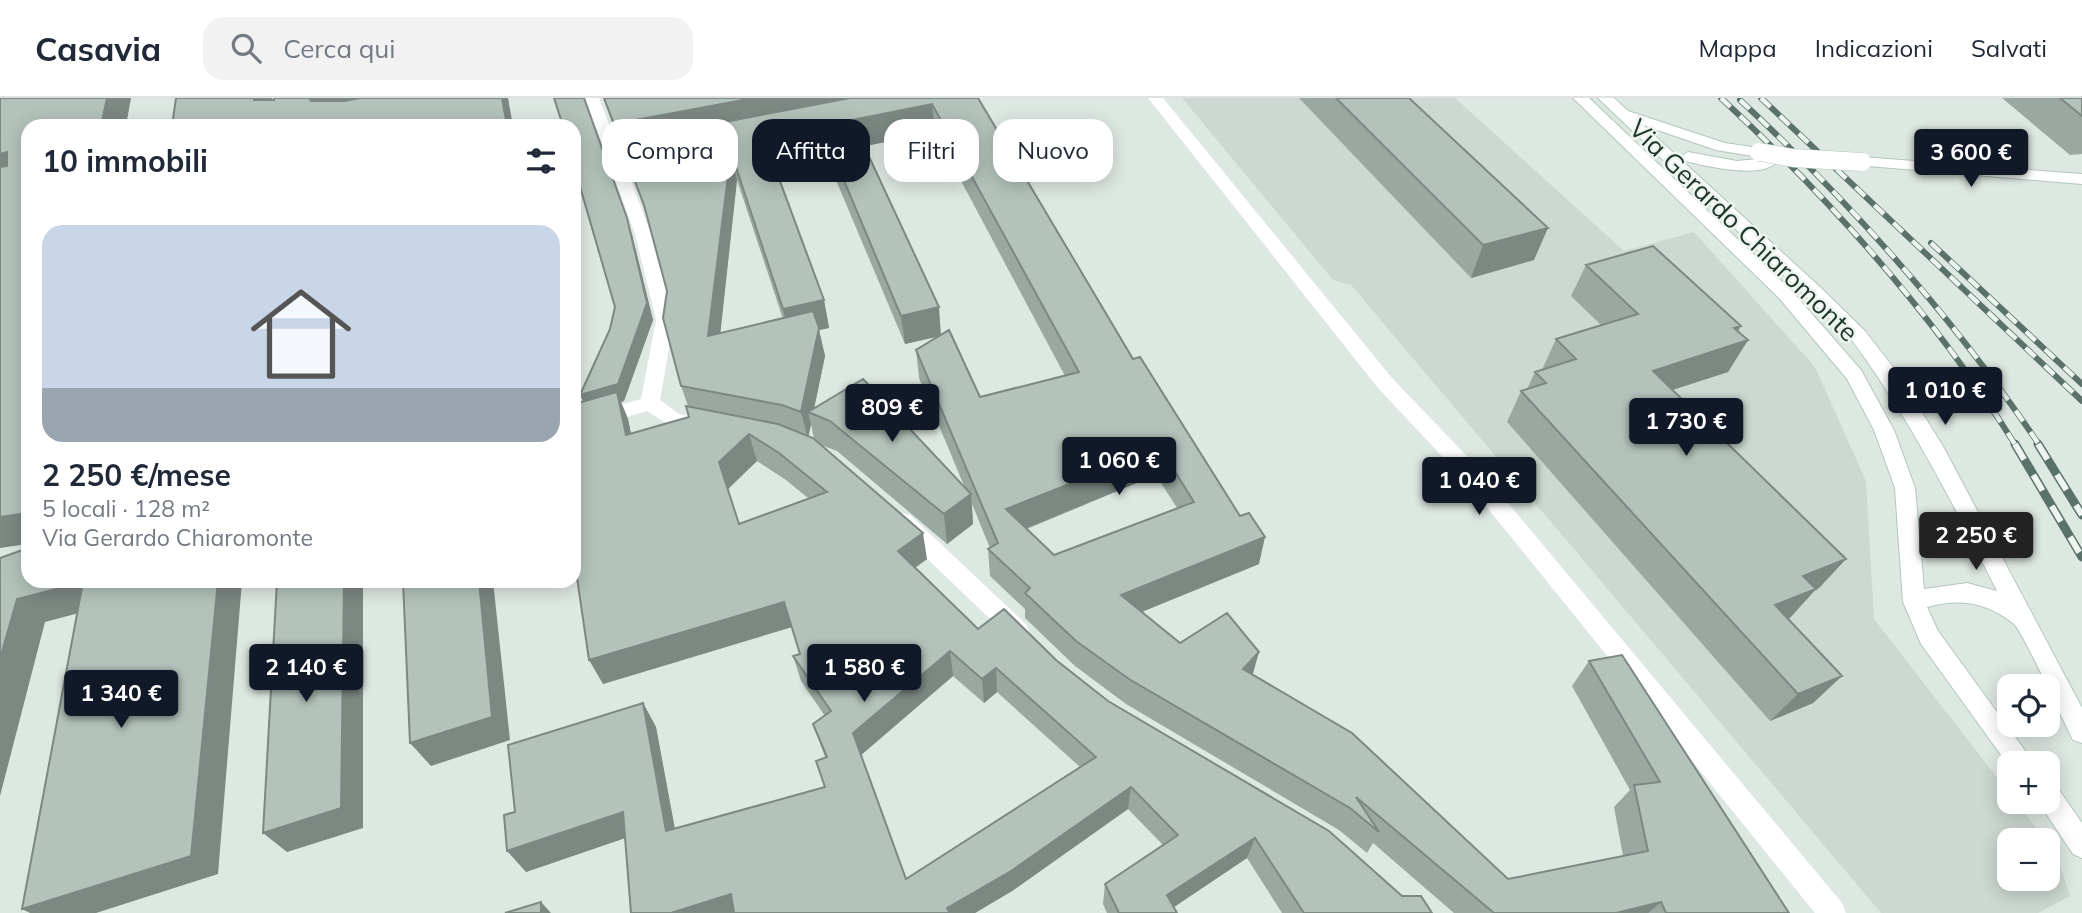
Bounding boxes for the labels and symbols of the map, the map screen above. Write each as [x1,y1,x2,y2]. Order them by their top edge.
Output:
street label: Via Gerardo Chiaromonte [1622,112,1866,348]
pin: 3 600 € [1906,130,2036,189]
pin: 1 010 € [1880,368,2010,427]
pin: 809 € [843,384,941,444]
pin: 1 730 € [1621,398,1751,458]
pin: 1 060 € [1054,438,1184,497]
pin: 1 040 € [1414,458,1544,517]
pin: 2 250 € [1911,512,2041,572]
pin: 2 140 € [241,644,371,704]
pin: 1 580 € [799,644,929,704]
pin: 1 340 € [56,670,186,730]

